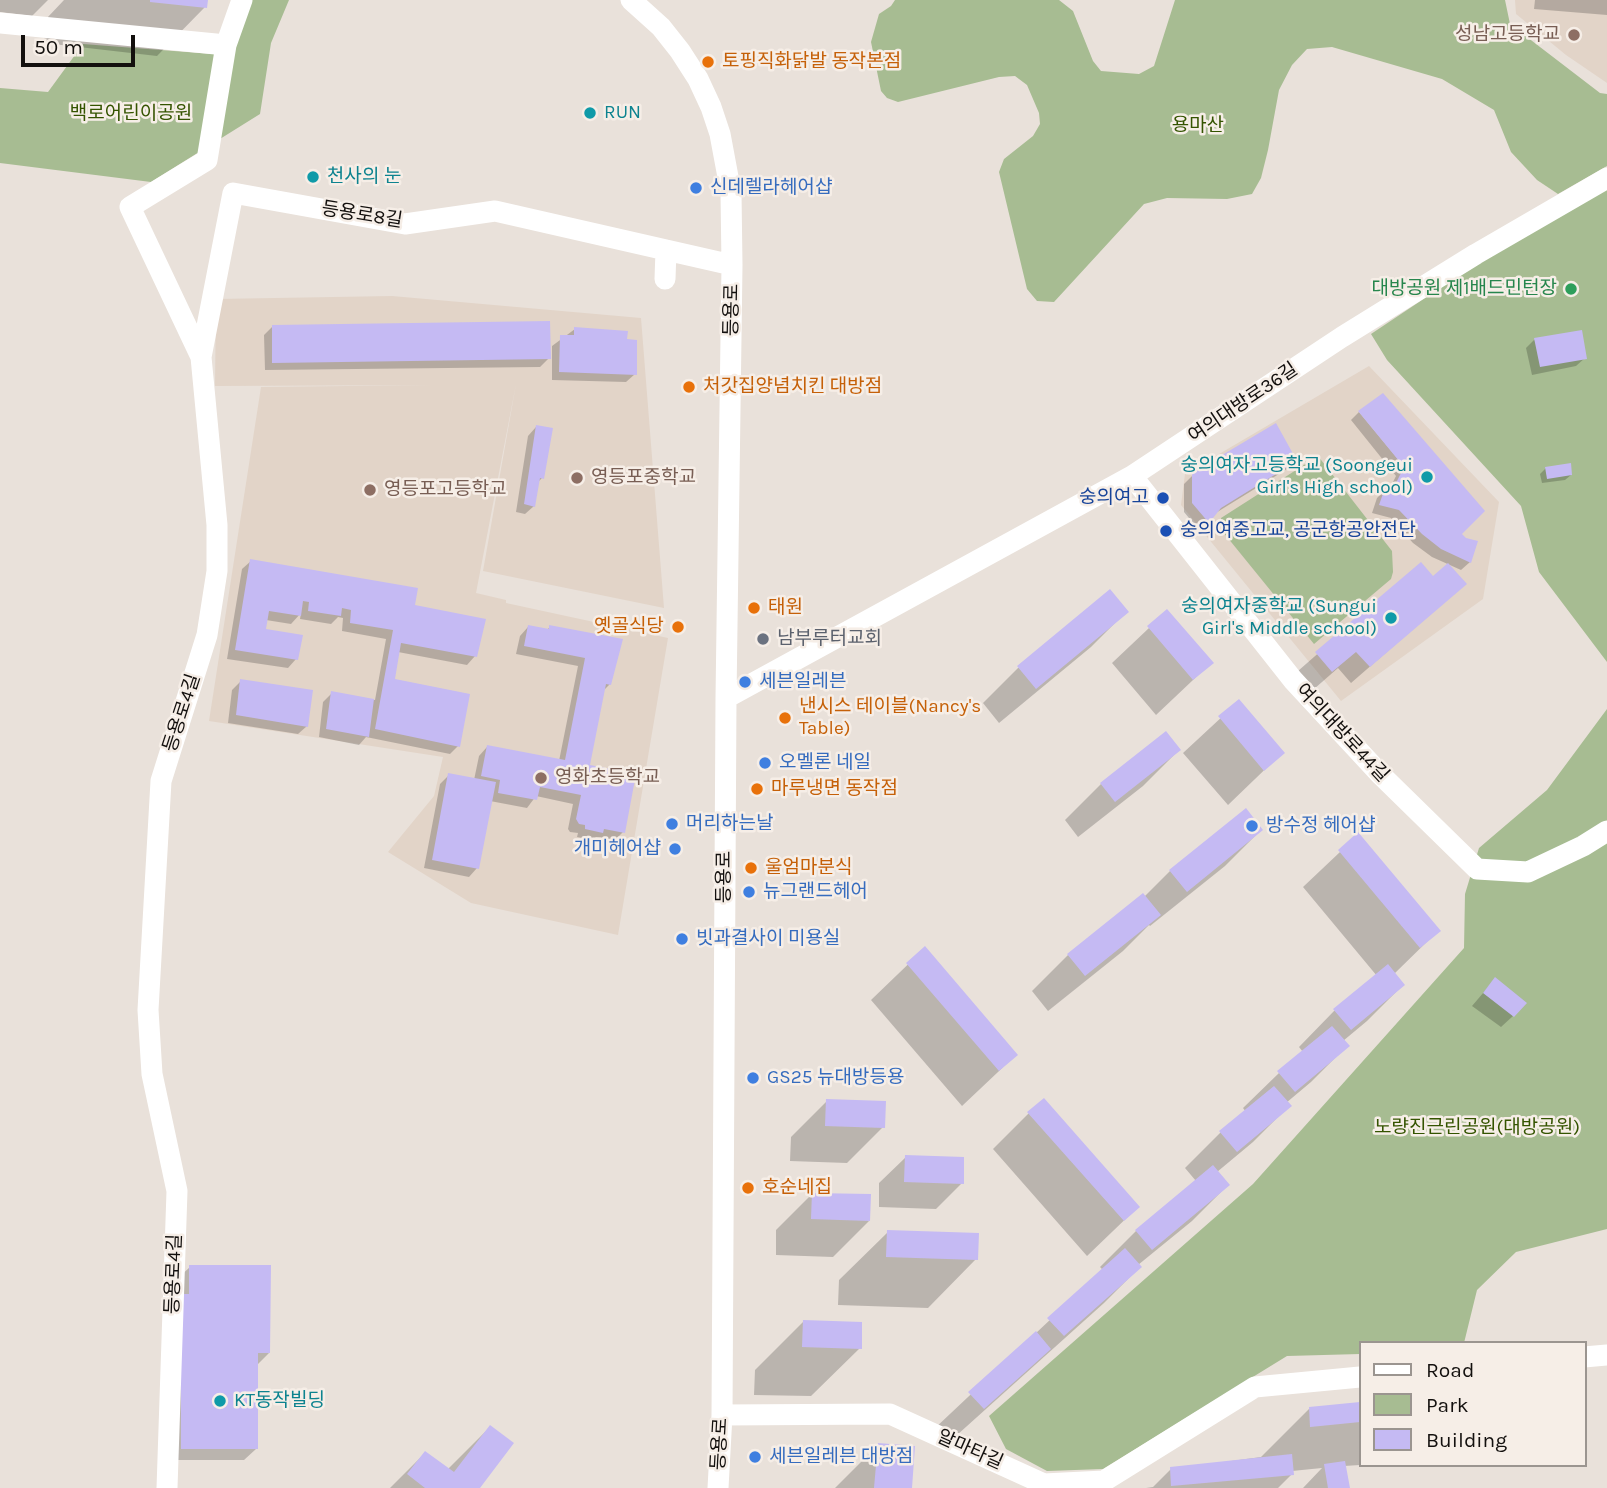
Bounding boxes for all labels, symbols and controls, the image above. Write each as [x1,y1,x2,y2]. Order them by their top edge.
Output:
scale bar [24,21,138,65]
place label: 성남고등학교 [1455,24,1560,46]
marker: 성남고등학교 [1566,27,1582,43]
text: 50 m [34,35,83,59]
place label: 토핑직화닭발 동작본점 [722,51,901,73]
marker: 토핑직화닭발 동작본점 [700,54,716,70]
place label: RUN [604,102,641,124]
park label: 백로어린이공원 [70,103,192,125]
marker: RUN [582,105,598,121]
park label: 용마산 [1172,115,1224,137]
place label: 천사의 눈 [327,166,401,188]
marker: 천사의 눈 [305,169,321,185]
place label: 신데렐라헤어샵 [710,177,832,199]
marker: 신데렐라헤어샵 [688,180,704,196]
street label: 등용로8길 [320,197,404,233]
place label: 대방공원 제1배드민턴장 [1371,278,1557,300]
marker: 대방공원 제1배드민턴장 [1563,281,1579,297]
street label: 등용로 [720,284,744,336]
street label: 여의대방로36길 [1184,358,1302,448]
place label: 처갓집양념치킨 대방점 [703,376,882,398]
marker: 처갓집양념치킨 대방점 [681,379,697,395]
place label: 숭의여자고등학교 (Soongeui Girl's High school) [1181,455,1413,499]
place label: 영등포중학교 [591,467,696,489]
marker: 숭의여자고등학교 (Soongeui Girl's High school) [1419,469,1435,485]
marker: 영등포중학교 [569,470,585,486]
place label: 영등포고등학교 [384,479,506,501]
marker: 영등포고등학교 [362,482,378,498]
place label: 숭의여고 [1079,487,1149,509]
marker: 숭의여고 [1155,490,1171,506]
place label: 숭의여중고교, 공군항공안전단 [1180,520,1416,542]
marker: 숭의여중고교, 공군항공안전단 [1158,523,1174,539]
place label: 숭의여자중학교 (Sungui Girl's Middle school) [1181,596,1377,640]
place label: 태원 [768,597,803,619]
marker: 태원 [746,600,762,616]
marker: 숭의여자중학교 (Sungui Girl's Middle school) [1383,610,1399,626]
place label: 옛골식당 [594,616,664,638]
marker: 옛골식당 [670,619,686,635]
place label: 남부루터교회 [777,628,882,650]
marker: 남부루터교회 [755,631,771,647]
street label: 등용로4길 [159,671,205,755]
place label: 세븐일레븐 [759,671,846,693]
marker: 세븐일레븐 [737,674,753,690]
street label: 여의대방로44길 [1291,679,1393,787]
place label: 낸시스 테이블(Nancy's Table) [799,696,981,740]
marker: 낸시스 테이블(Nancy's Table) [777,710,793,726]
place label: 오멜론 네일 [779,752,871,774]
marker: 오멜론 네일 [757,755,773,771]
place label: 영화초등학교 [555,767,660,789]
marker: 영화초등학교 [533,770,549,786]
place label: 마루냉면 동작점 [771,778,898,800]
marker: 마루냉면 동작점 [749,781,765,797]
place label: 머리하는날 [686,813,773,835]
place label: 방수정 헤어샵 [1266,815,1375,837]
marker: 머리하는날 [664,816,680,832]
marker: 방수정 헤어샵 [1244,818,1260,834]
place label: 개미헤어샵 [574,838,661,860]
marker: 개미헤어샵 [667,841,683,857]
street label: 등용로 [714,851,736,903]
place label: 울엄마분식 [765,857,852,879]
marker: 울엄마분식 [743,860,759,876]
place label: 뉴그랜드헤어 [763,881,868,903]
marker: 뉴그랜드헤어 [741,884,757,900]
place label: 빗과결사이 미용실 [696,928,840,950]
marker: 빗과결사이 미용실 [674,931,690,947]
place label: GS25 뉴대방등용 [767,1067,904,1089]
marker: GS25 뉴대방등용 [745,1070,761,1086]
park label: 노량진근린공원(대방공원) [1374,1117,1580,1139]
place label: 호순네집 [762,1177,832,1199]
marker: 호순네집 [740,1180,756,1196]
street label: 등용로4길 [161,1233,187,1315]
legend [1358,1341,1586,1467]
text: Road [1426,1358,1474,1382]
place label: KT동작빌딩 [234,1390,325,1412]
marker: KT동작빌딩 [212,1393,228,1409]
text: Park [1426,1393,1469,1417]
street label: 등용로 [707,1417,733,1471]
street label: 알마타길 [933,1425,1007,1475]
text: Building [1426,1428,1507,1452]
place label: 세븐일레븐 대방점 [769,1446,913,1468]
marker: 세븐일레븐 대방점 [747,1449,763,1465]

